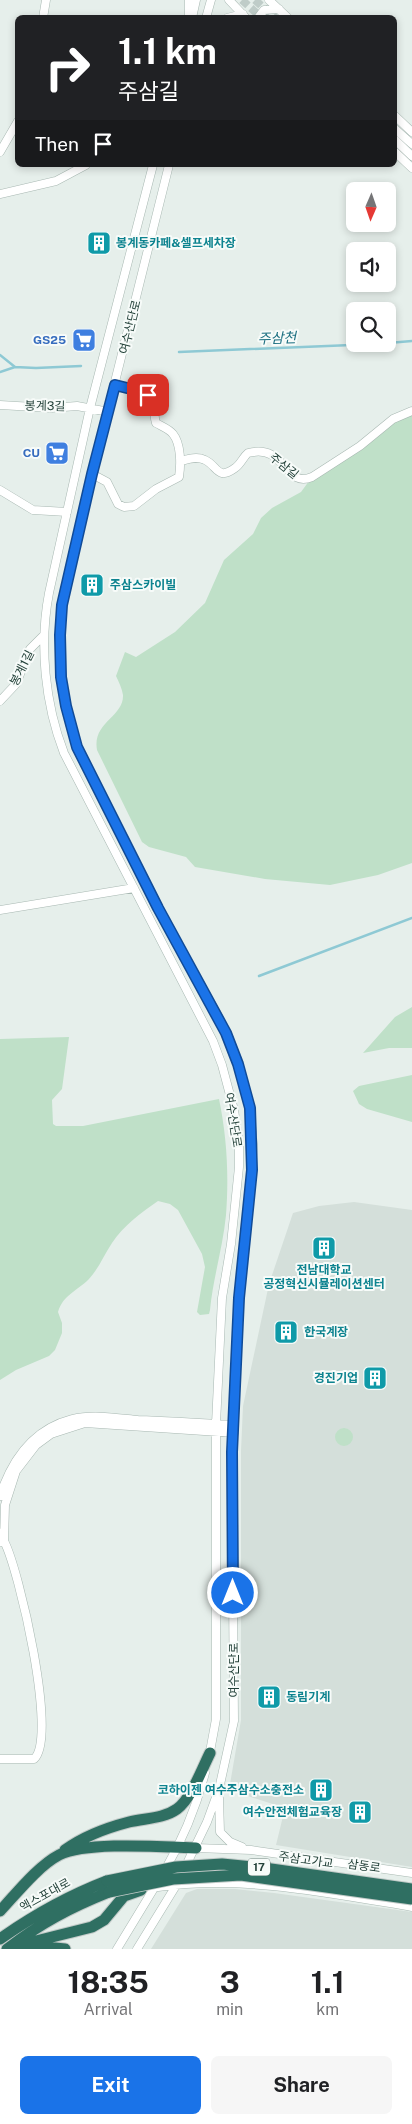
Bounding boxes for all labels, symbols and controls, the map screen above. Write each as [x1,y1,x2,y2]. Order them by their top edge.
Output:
text: 1.1 km [118,31,217,72]
icon: right [35,35,100,100]
text: 주삼길 [118,78,179,104]
icon: arrive [89,130,117,158]
text: Then [35,133,79,155]
north arrow [346,182,396,232]
map controls [346,182,396,352]
building icon: 봉계동카페&셀프세차장 [86,230,112,256]
place label: 봉계동카페&셀프세차장 [116,236,236,250]
button: sound [346,242,396,292]
street label: 여수산단로 [117,299,143,355]
button: search [346,302,396,352]
supermarket icon: GS25 [71,327,97,353]
water label: 주삼천 [257,329,298,347]
place label: GS25 [33,333,66,347]
pin [127,374,169,416]
icon: arrive [134,381,162,409]
street label: 봉계3길 [25,399,65,413]
supermarket icon: CU [44,440,70,466]
place label: CU [23,446,40,460]
street label: 주삼길 [267,450,301,482]
building icon: 주삼스카이빌 [79,572,105,598]
place label: 주삼스카이빌 [110,578,176,592]
street label: 봉계1길 [7,648,37,688]
street label: 여수산단로 [222,1092,244,1148]
building icon: 전남대학교 공정혁신시뮬레이션센터 [311,1235,337,1261]
place label: 전남대학교 공정혁신시뮬레이션센터 [263,1263,385,1291]
building icon: 한국계장 [273,1319,299,1345]
place label: 한국계장 [304,1325,348,1339]
building icon: 경진기업 [362,1365,388,1391]
place label: 경진기업 [314,1371,358,1385]
position arrow [206,1566,258,1618]
street label: 여수산단로 [227,1642,241,1698]
building icon: 동림기계 [256,1684,282,1710]
place label: 동림기계 [286,1690,330,1704]
building icon: 코하이젠 여수주삼수소충전소 [308,1777,334,1803]
place label: 코하이젠 여수주삼수소충전소 [158,1783,304,1797]
building icon: 여수안전체험교육장 [347,1799,373,1825]
place label: 여수안전체험교육장 [243,1805,342,1819]
street label: 주삼고가교 [278,1849,334,1871]
street label: 삼동로 [347,1857,381,1875]
road number: 17 [248,1858,270,1875]
street label: 엑스포대로 [17,1875,73,1915]
text: 18:35 [67,1964,149,2000]
text: 3 [220,1964,240,2000]
text: 1.1 [311,1964,345,2000]
text: Arrival [83,2000,133,2019]
text: min [216,2000,243,2019]
text: km [316,2000,339,2019]
button: Exit [20,2056,201,2114]
button: Share [211,2056,392,2114]

